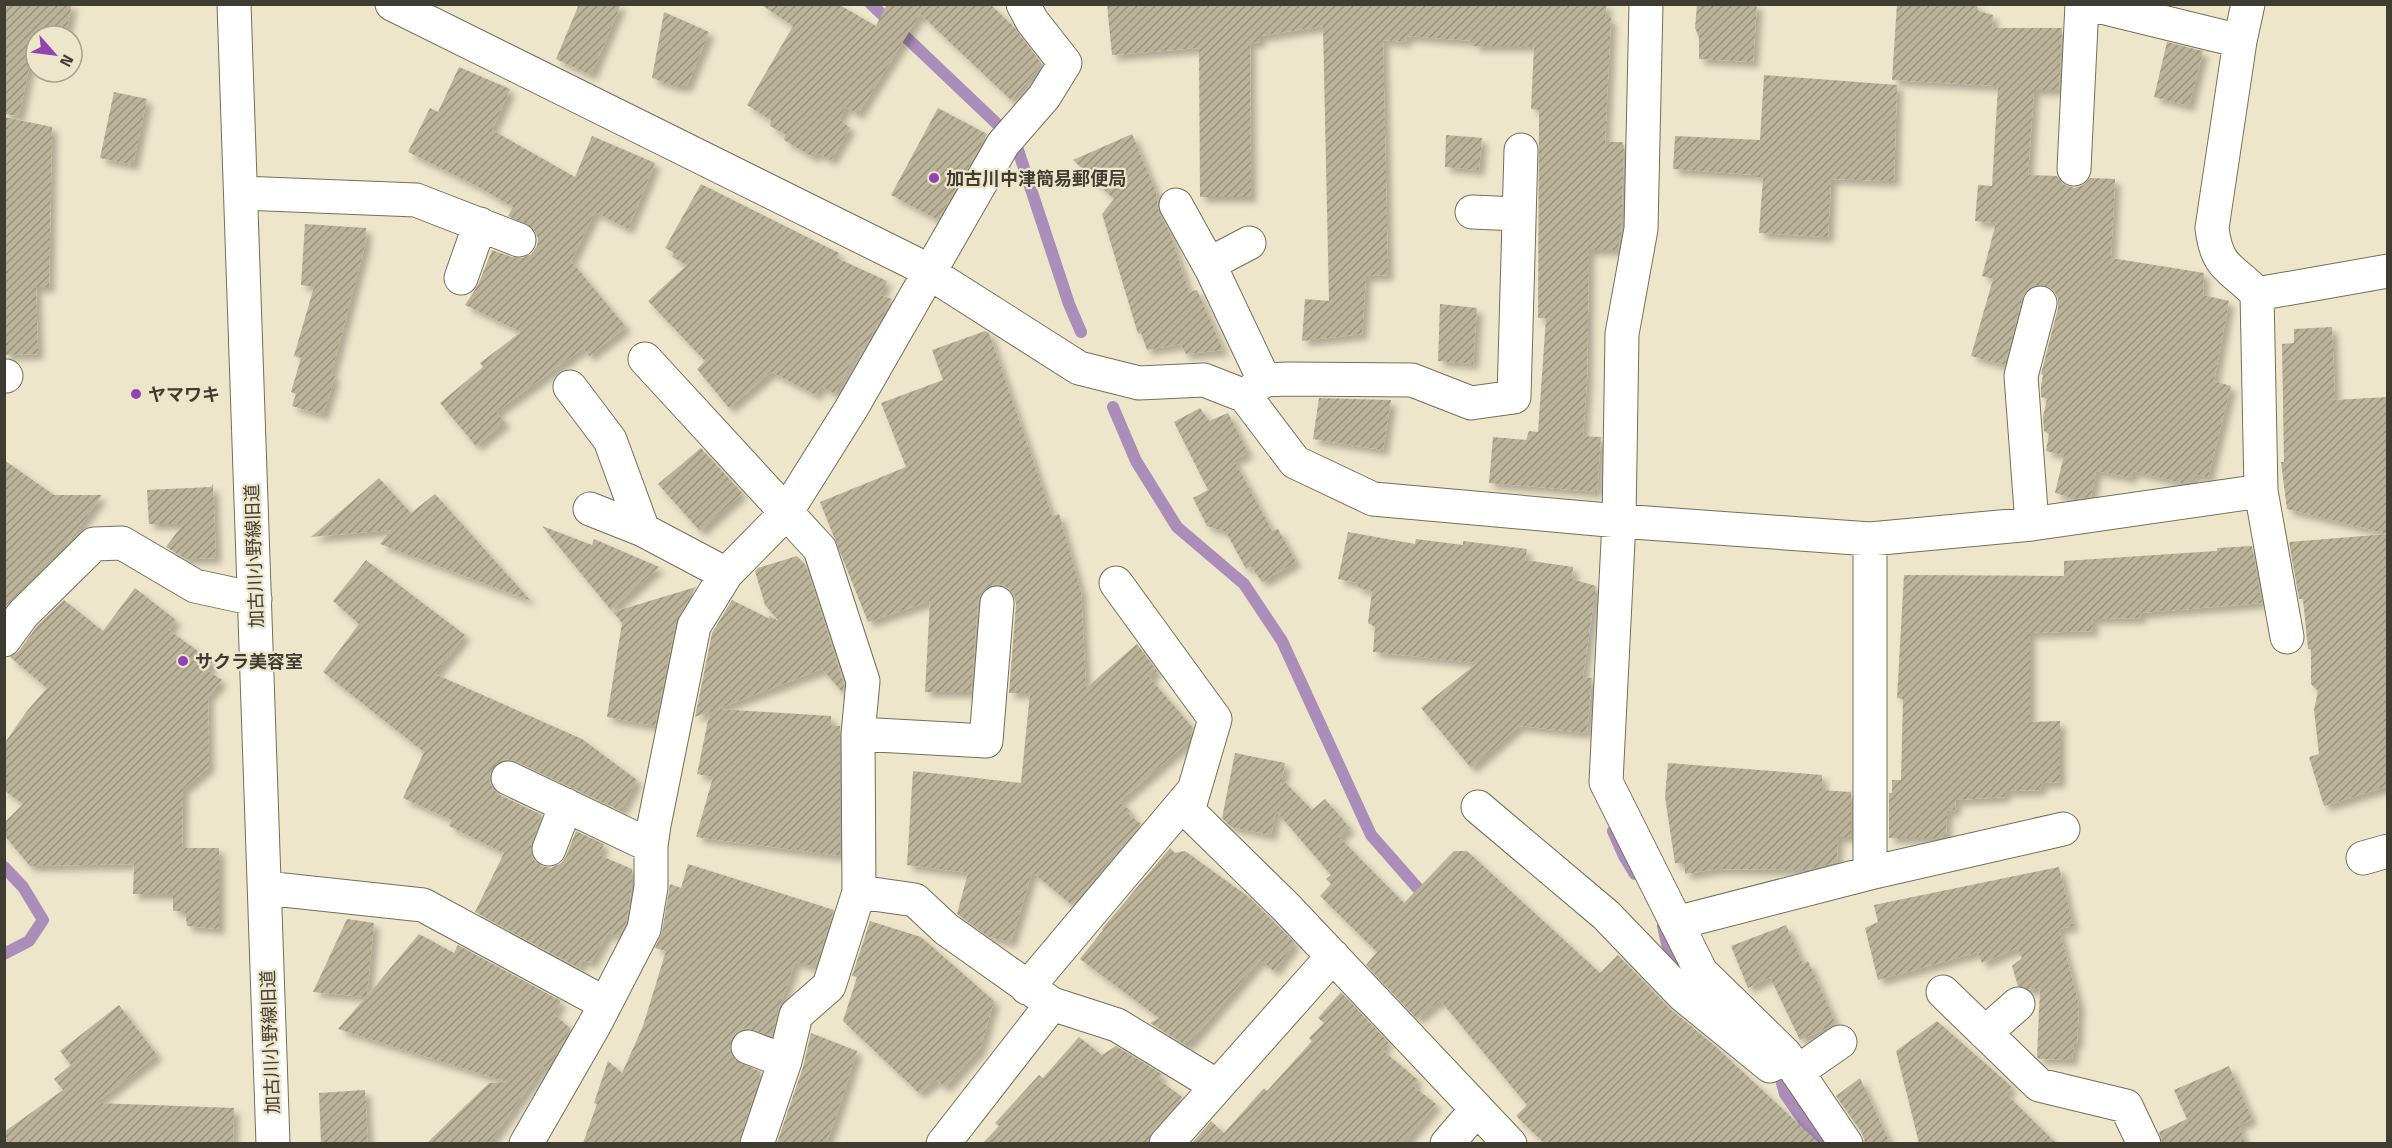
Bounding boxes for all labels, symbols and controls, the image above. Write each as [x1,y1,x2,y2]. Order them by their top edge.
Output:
north arrow [24,24,84,84]
text: N [54,51,80,72]
place label: 加古川中津簡易郵便局 [946,165,1126,192]
marker: 加古川中津簡易郵便局 [927,171,941,185]
place label: ヤマワキ [148,381,220,408]
marker: ヤマワキ [129,387,143,401]
street label: 加古川小野線旧道 [238,484,270,628]
place label: サクラ美容室 [195,648,303,675]
marker: サクラ美容室 [176,654,190,668]
street label: 加古川小野線旧道 [254,970,286,1114]

